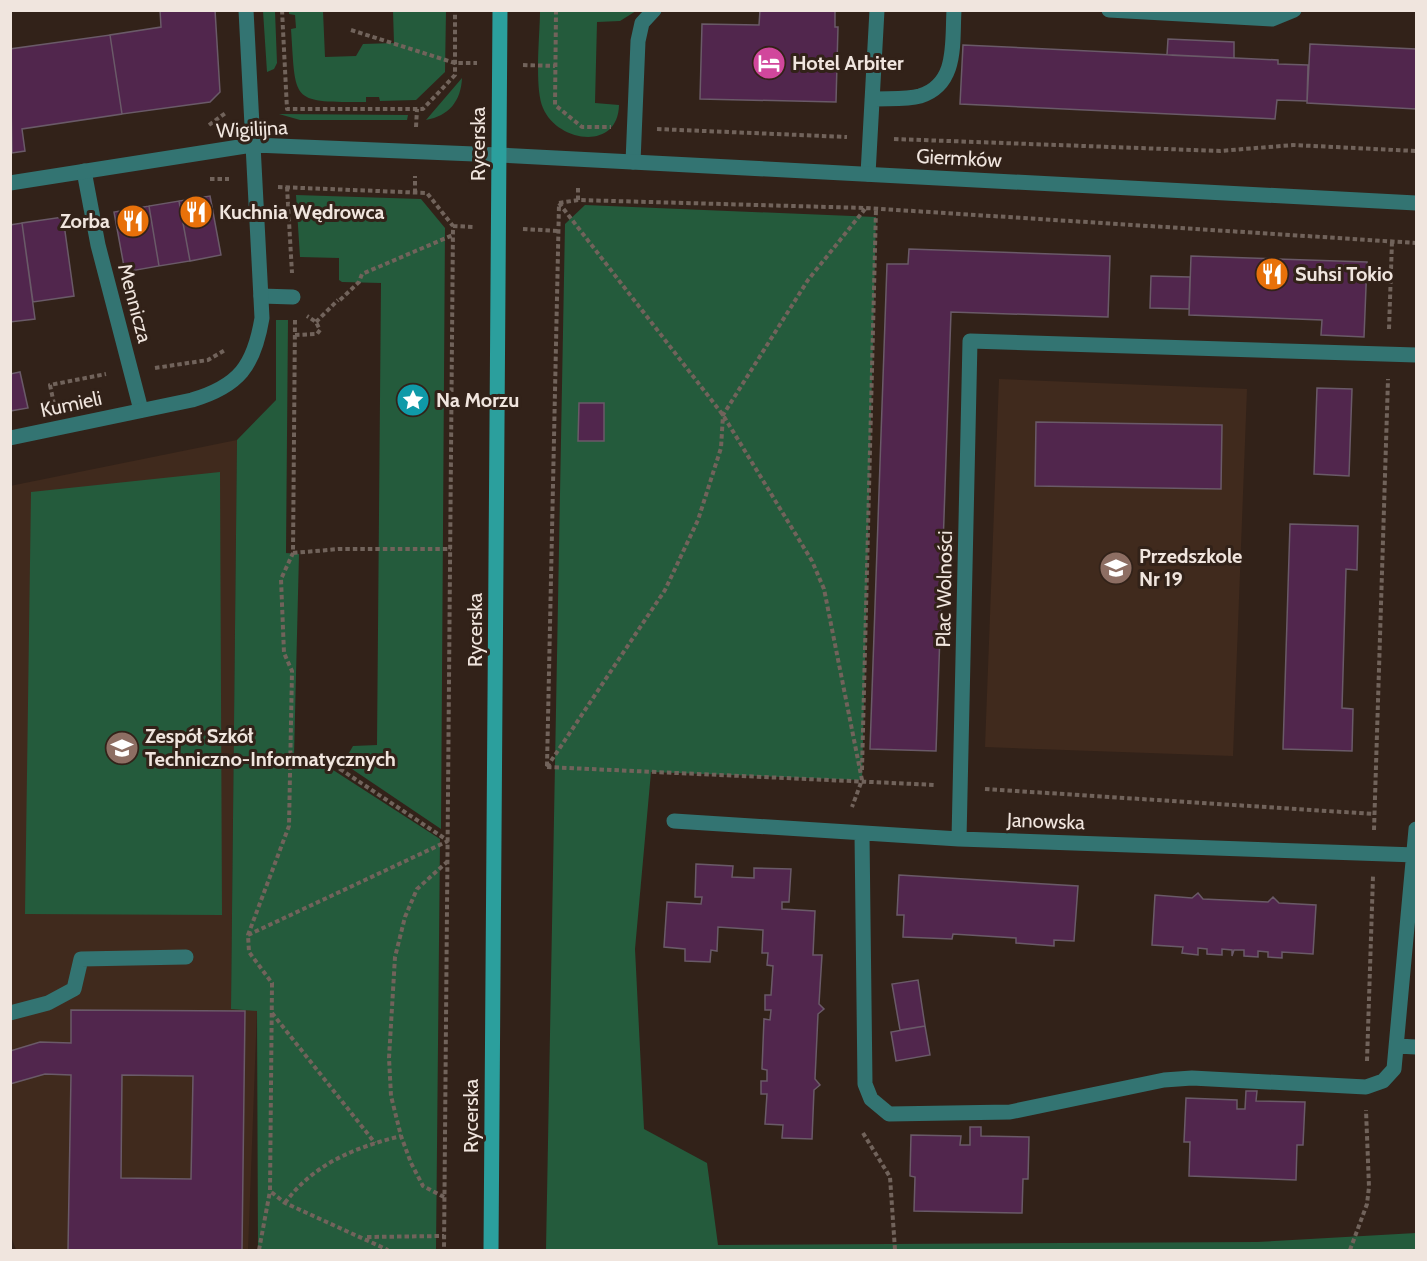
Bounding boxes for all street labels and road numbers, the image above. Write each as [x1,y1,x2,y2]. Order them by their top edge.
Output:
street label: Rycerska [466,107,490,181]
street label: Wigilijna [216,115,289,143]
street label: Giermków [916,144,1003,172]
street label: Mennicza [113,261,157,346]
street label: Kumieli [38,386,104,422]
street label: Plac Wolności [931,530,957,648]
street label: Rycerska [463,593,487,667]
street label: Janowska [1006,808,1086,834]
street label: Rycerska [459,1079,483,1153]

